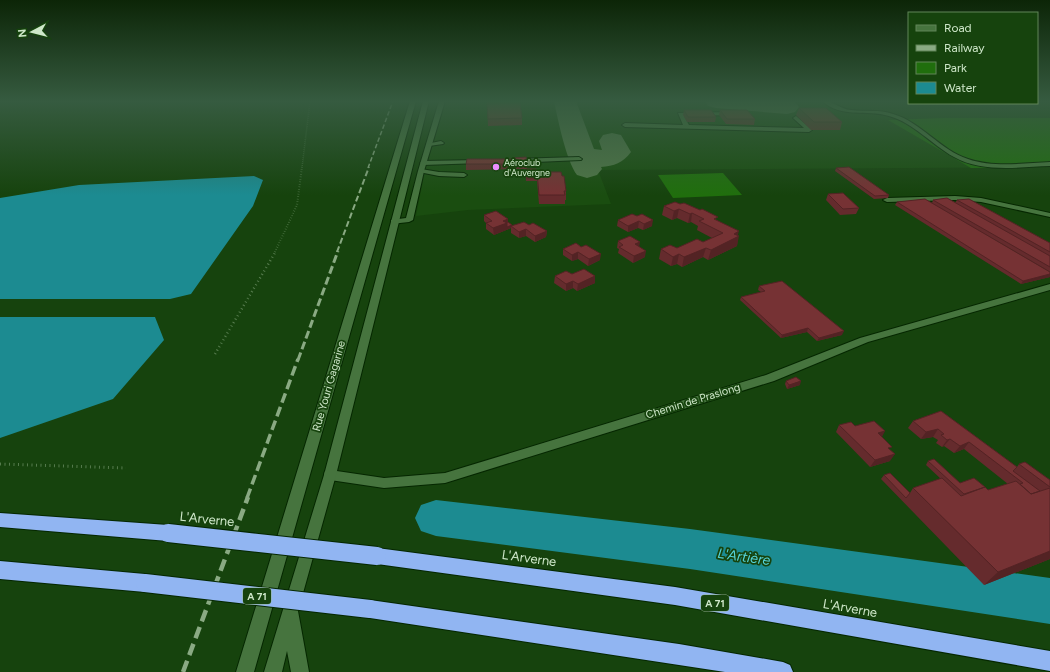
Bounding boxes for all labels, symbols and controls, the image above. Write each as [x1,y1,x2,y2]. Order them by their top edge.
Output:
north arrow [12,12,52,52]
legend [908,12,1038,104]
text: Road [944,21,972,35]
text: N [16,28,30,38]
text: Railway [944,41,985,55]
text: Park [944,61,967,75]
text: Water [944,81,976,95]
place label: Aéroclub d'Auvergne [504,157,550,178]
marker: Aéroclub d'Auvergne [491,162,501,172]
street label: Rue Youri Gagarine [310,339,348,433]
street label: Chemin de Praslong [644,380,742,422]
street label: L'Arverne [179,509,235,529]
water label: L'Artière [716,545,772,569]
street label: L'Arverne [501,547,557,569]
road number: A 71 [243,588,271,604]
road number: A 71 [701,595,729,611]
street label: L'Arverne [822,596,878,620]

